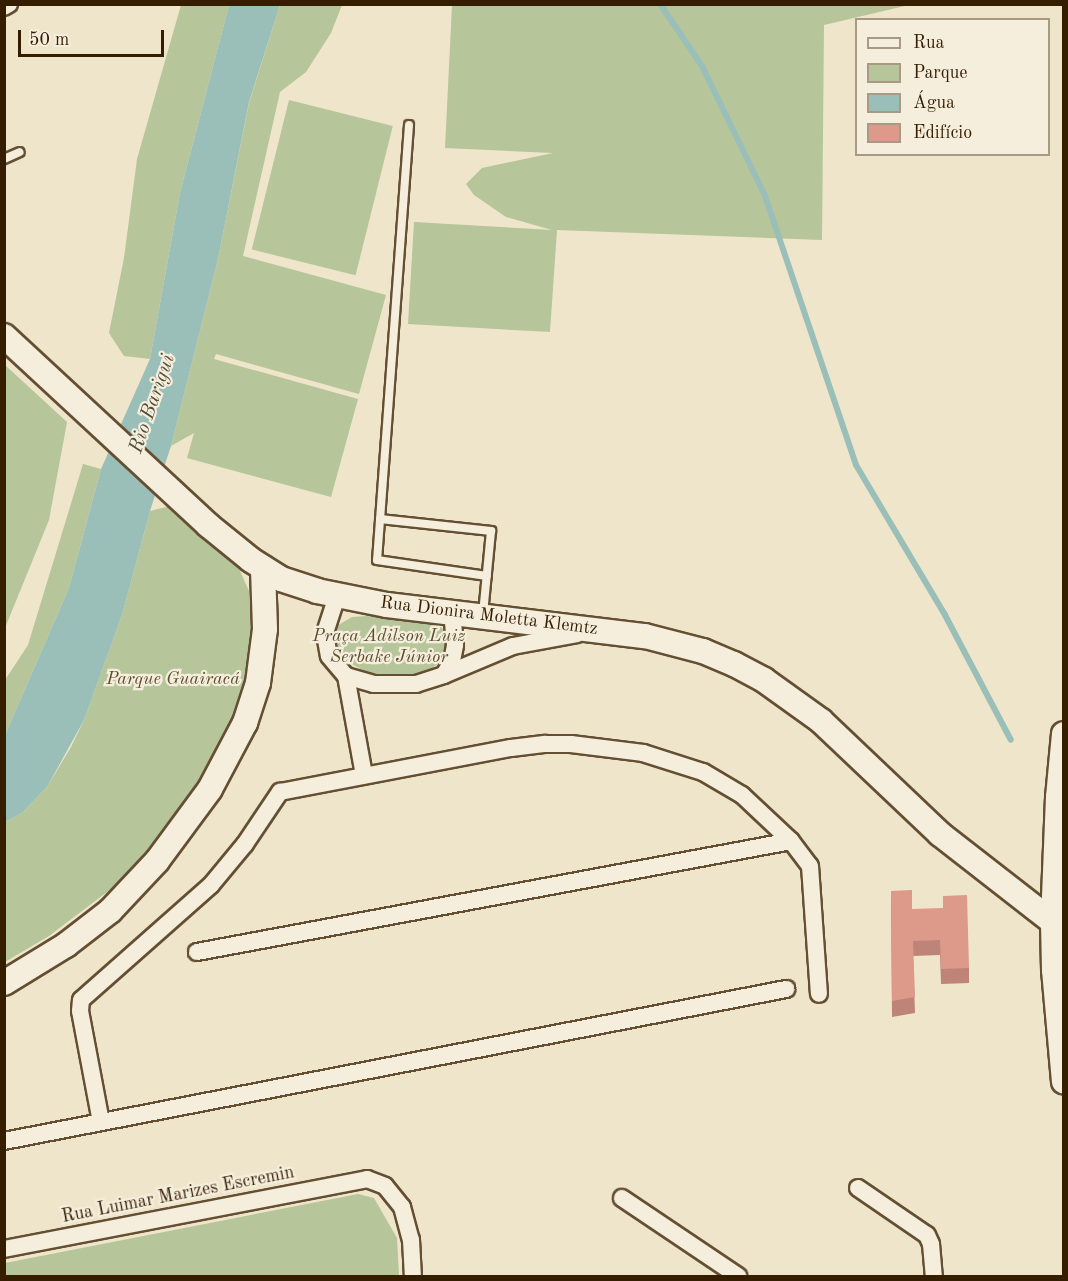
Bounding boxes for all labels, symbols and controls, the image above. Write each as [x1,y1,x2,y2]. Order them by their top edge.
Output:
scale bar [21,18,166,56]
legend [855,18,1050,156]
text: 50 m [29,31,69,49]
text: Rua [913,34,944,52]
text: Parque [913,64,968,82]
text: Água [913,94,955,112]
text: Edifício [913,124,972,142]
water label: Rio Barigui [125,351,181,457]
street label: Rua Dionira Moletta Klemtz [379,592,599,640]
park label: Praça Adilson Luiz Serbake Júnior [312,626,466,668]
park label: Parque Guairacá [106,668,240,690]
street label: Rua Luimar Marizes Escremin [60,1162,296,1228]

